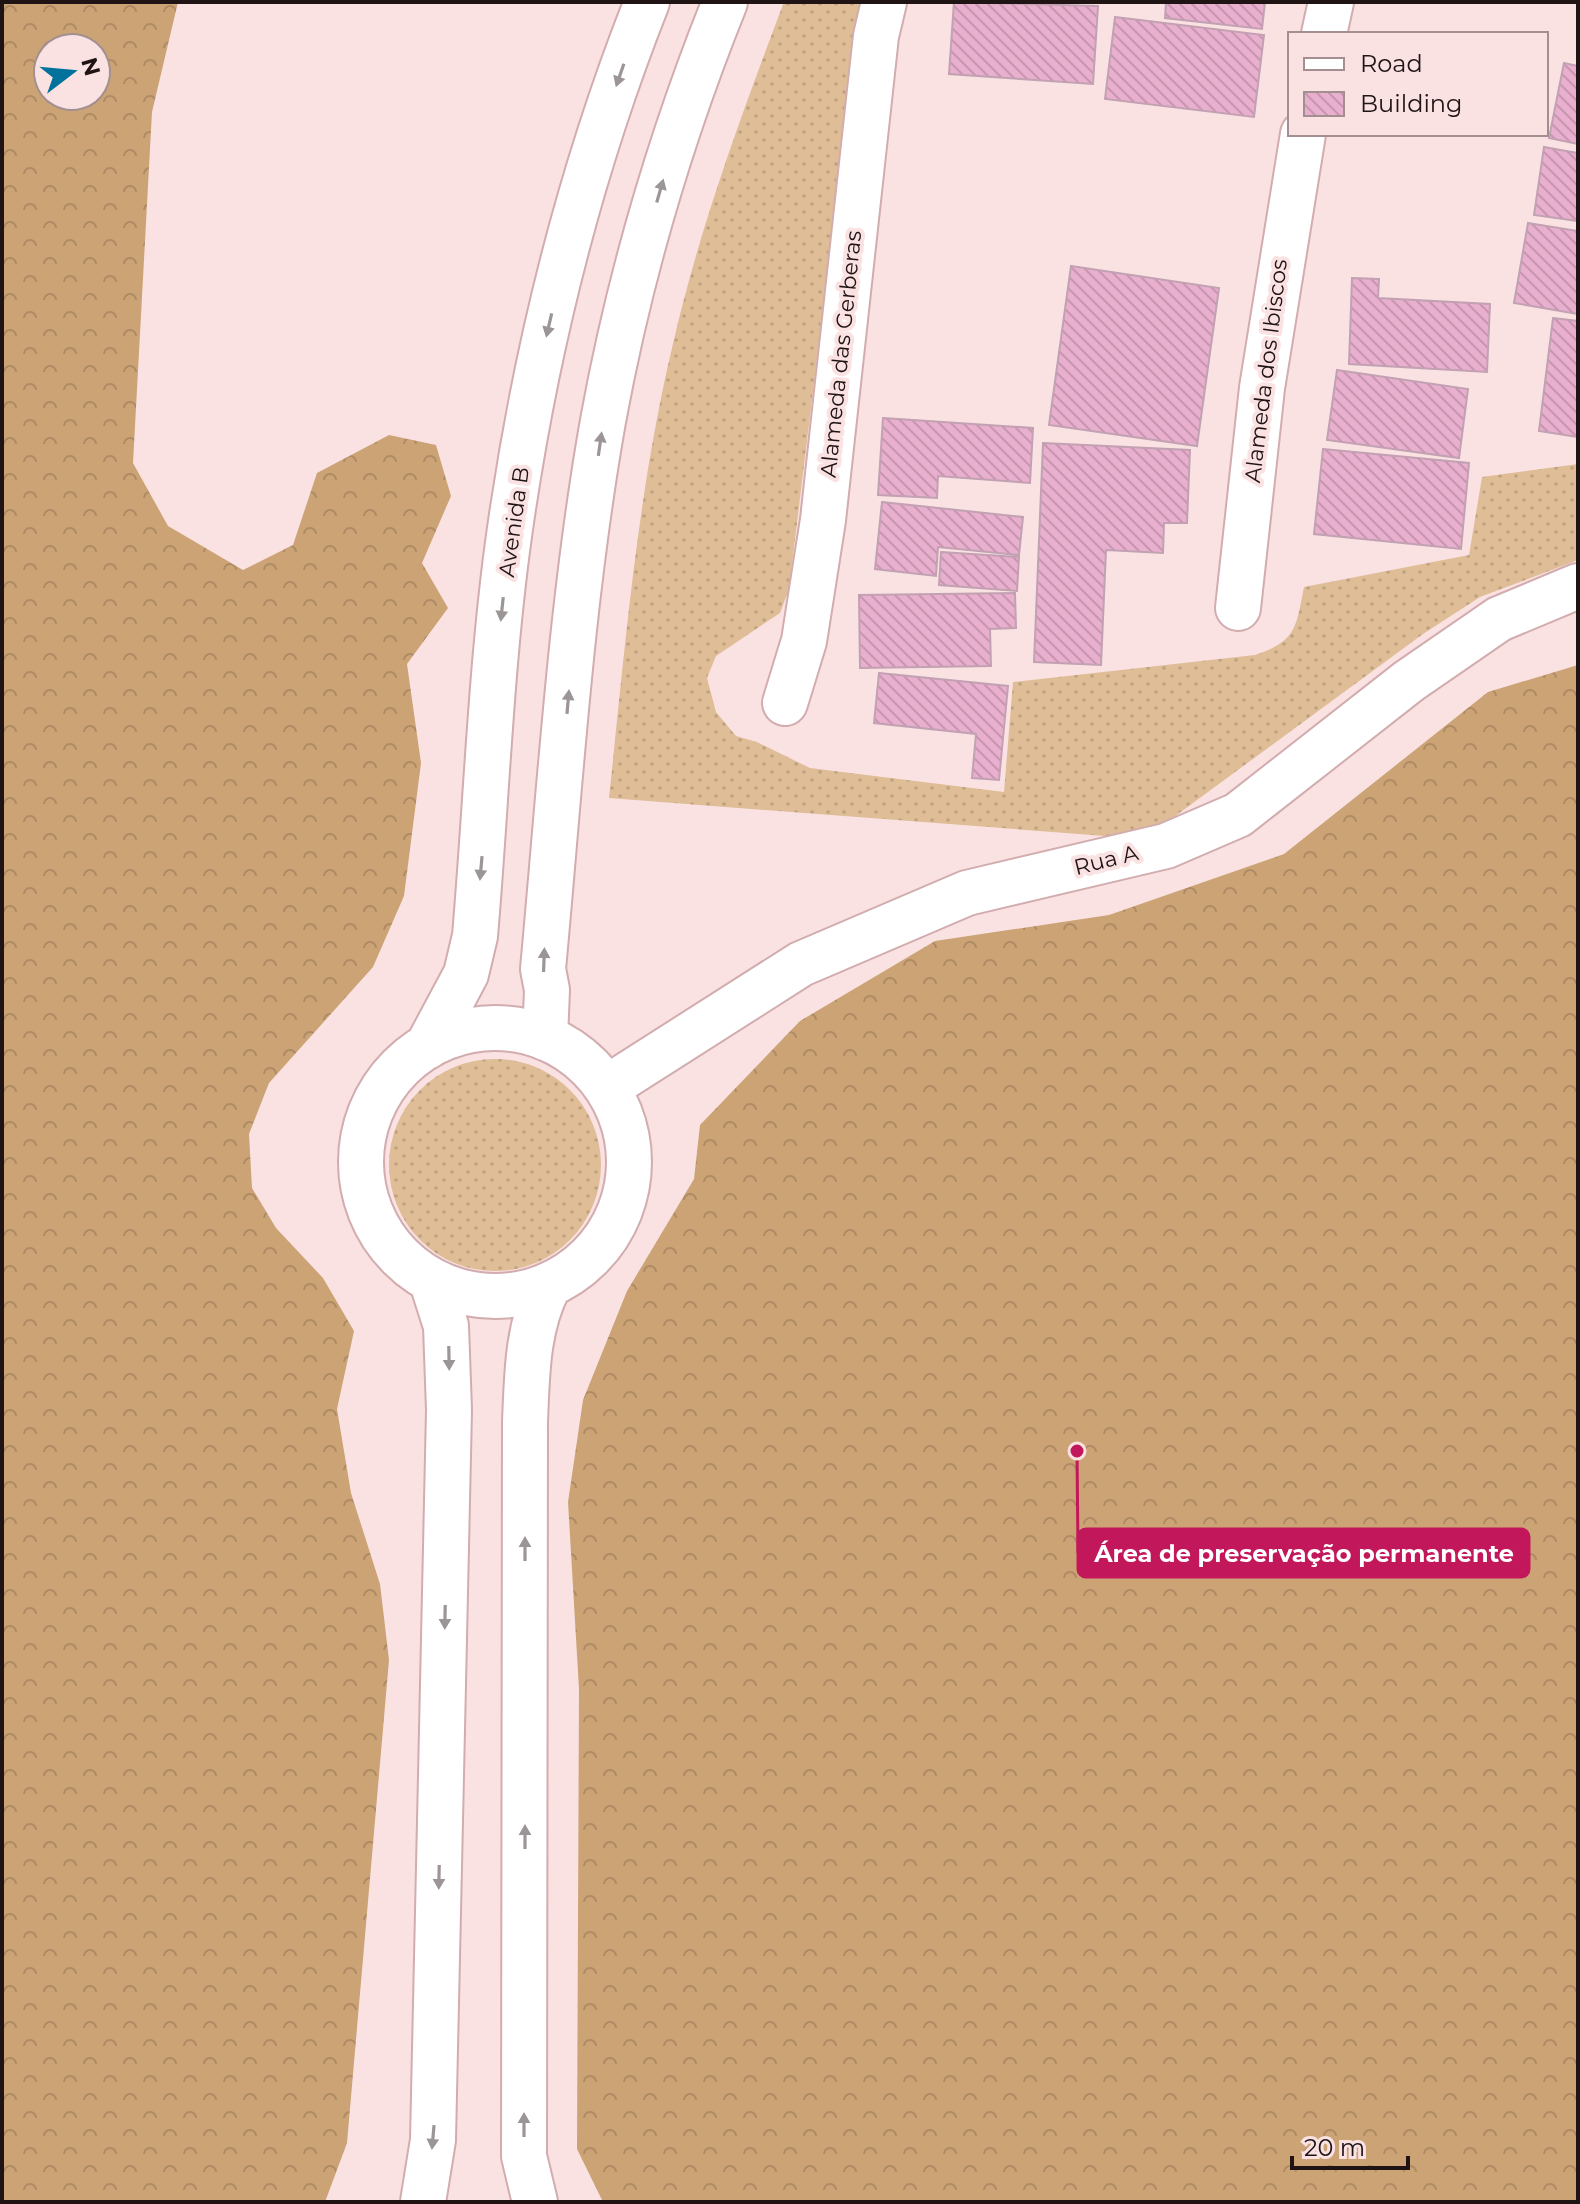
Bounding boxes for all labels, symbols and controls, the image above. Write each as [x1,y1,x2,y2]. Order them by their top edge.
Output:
north arrow [32,32,112,112]
legend [1288,32,1548,136]
text: Road [1360,49,1423,78]
text: N [75,54,106,79]
one-way arrow [614,63,626,87]
text: Building [1360,89,1463,118]
one-way arrow [654,179,667,203]
street label: Alameda das Gerberas [815,229,867,479]
street label: Alameda dos Ibiscos [1239,257,1293,484]
one-way arrow [542,312,555,337]
one-way arrow [594,431,607,456]
street label: Avenida B [493,465,535,579]
one-way arrow [496,597,509,622]
one-way arrow [562,689,575,714]
street label: Rua A [1071,839,1141,881]
one-way arrow [474,856,487,881]
one-way arrow [538,947,551,973]
one-way arrow [442,1346,455,1371]
callout: Área de preservação permanente [1078,1529,1529,1577]
one-way arrow [519,1536,531,1561]
text: Área de preservação permanente [1093,1539,1514,1568]
one-way arrow [439,1605,451,1630]
one-way arrow [519,1824,531,1849]
one-way arrow [433,1865,445,1890]
one-way arrow [518,2112,531,2137]
scale bar [1292,2120,1408,2170]
one-way arrow [426,2125,439,2150]
text: 20 m [1304,2133,1365,2162]

